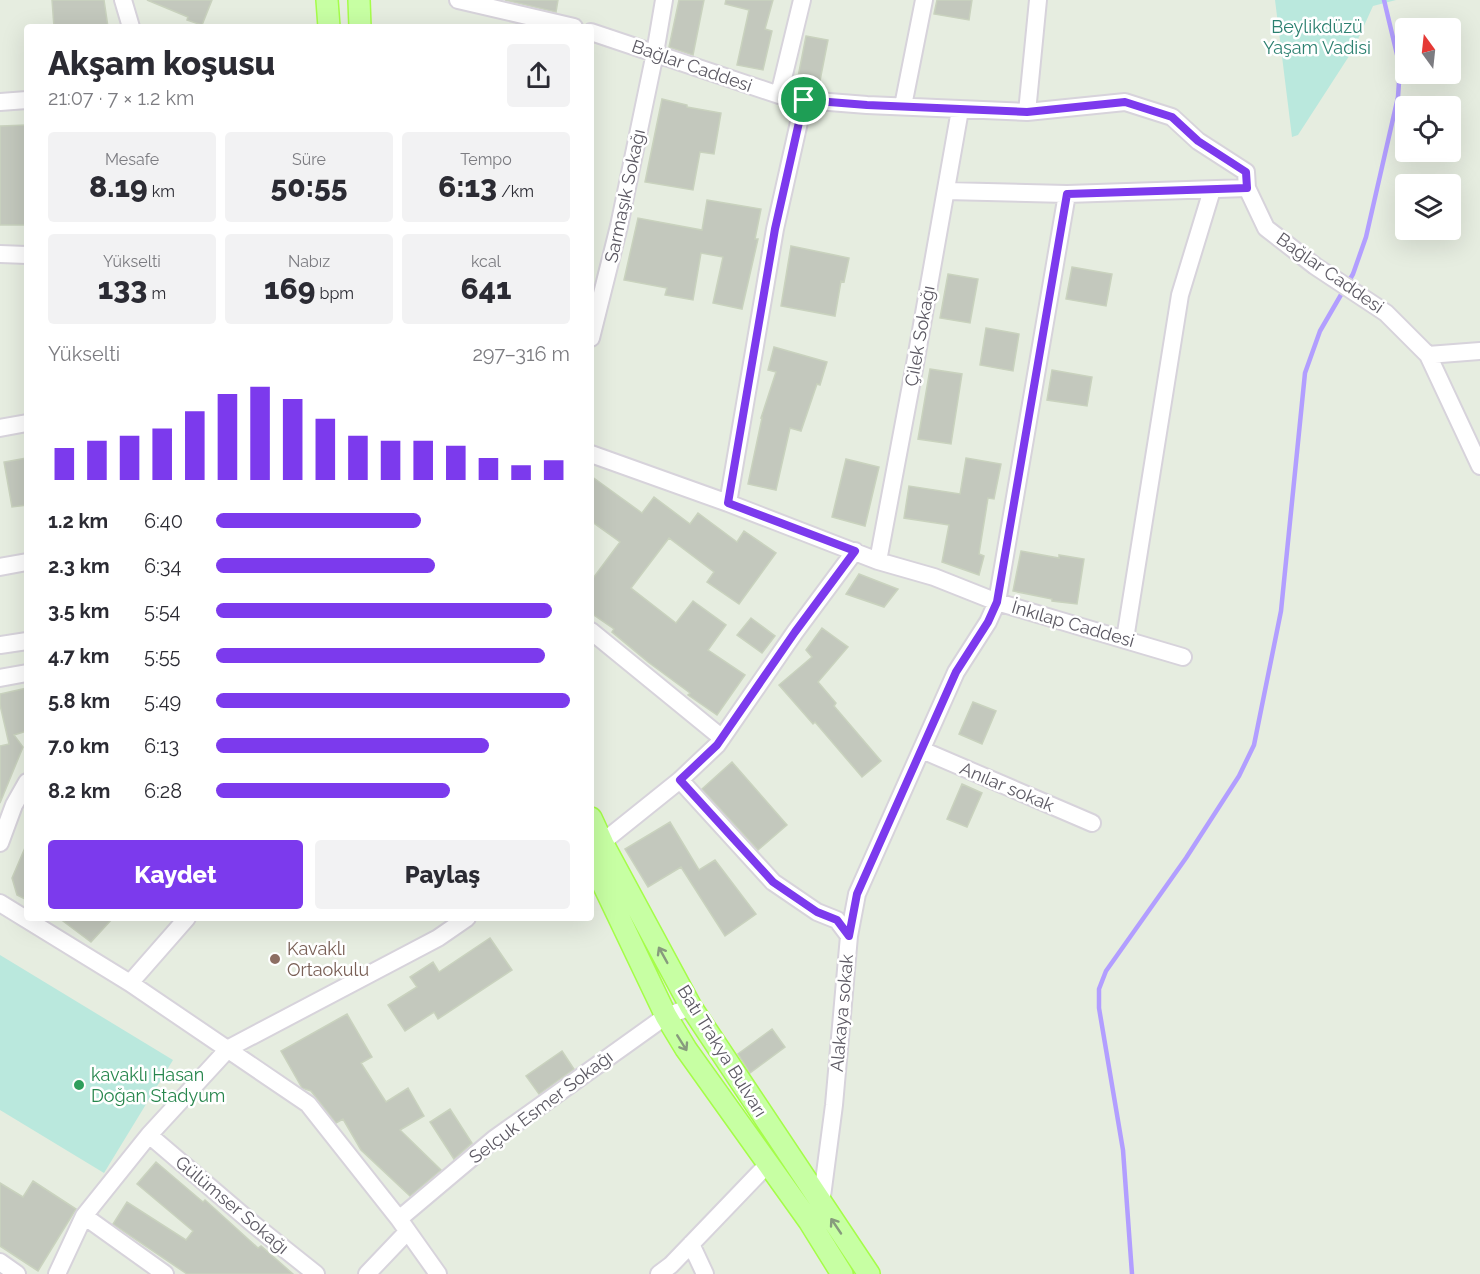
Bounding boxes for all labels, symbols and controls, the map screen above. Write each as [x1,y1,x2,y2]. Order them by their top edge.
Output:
park label: Beylikdüzü Yaşam Vadisi [1263,16,1371,58]
north arrow [1395,18,1461,84]
map controls [1395,18,1461,240]
street label: Bağlar Caddesi [629,35,755,96]
text: Akşam koşusu [48,44,275,83]
button: share [507,44,570,107]
pin [778,74,829,125]
icon: arrive [787,83,820,116]
text: 21:07 · 7 × 1.2 km [48,86,194,110]
button: locate [1395,96,1461,162]
street label: Sarmaşık Sokağı [600,127,649,265]
text: Mesafe [105,150,159,169]
text: Süre [292,150,326,169]
text: Tempo [460,150,512,169]
text: 8.19 [89,169,148,204]
text: 50:55 [271,169,347,204]
text: 6:13 [438,169,497,204]
button: layers [1395,174,1461,240]
text: km [148,182,175,201]
text: /km [497,182,534,201]
street label: Bağlar Caddesi [1273,228,1388,317]
text: Yükselti [103,252,161,271]
text: Nabız [288,252,330,271]
text: kcal [471,252,501,271]
text: 133 [98,271,147,306]
text: 169 [264,271,315,306]
text: 641 [460,271,512,306]
text: m [147,284,166,303]
text: bpm [315,284,354,303]
street label: Çilek Sokağı [900,284,939,388]
text: Yükselti [48,342,120,366]
text: 297–316 m [472,342,570,366]
text: 1.2 km [48,509,108,533]
text: 6:40 [144,509,183,533]
text: 2.3 km [48,554,110,578]
text: 6:34 [144,554,181,578]
street label: İnkılap Caddesi [1009,596,1137,651]
text: 3.5 km [48,599,109,623]
text: 5:54 [144,599,180,623]
text: 4.7 km [48,644,109,668]
text: 5:55 [144,644,180,668]
text: 5.8 km [48,689,110,713]
text: 5:49 [144,689,181,713]
text: 7.0 km [48,734,109,758]
text: 6:13 [144,734,179,758]
street label: Anılar sokak [957,757,1058,816]
text: 8.2 km [48,779,110,803]
text: 6:28 [144,779,182,803]
button: Kaydet [48,840,303,909]
button: Paylaş [315,840,570,909]
place label: Kavaklı Ortaokulu [287,938,369,980]
one-way arrow [657,947,669,964]
marker: Kavaklı Ortaokulu [268,952,282,966]
street label: Alakaya sokak [826,953,857,1073]
street label: Batı Trakya Bulvarı [673,981,771,1120]
one-way arrow [677,1034,689,1051]
street label: Selçuk Esmer Sokağı [465,1046,617,1167]
place label: kavaklı Hasan Doğan Stadyum [91,1064,225,1106]
marker: kavaklı Hasan Doğan Stadyum [72,1078,86,1092]
street label: Gülümser Sokağı [171,1151,293,1258]
one-way arrow [829,1217,842,1234]

